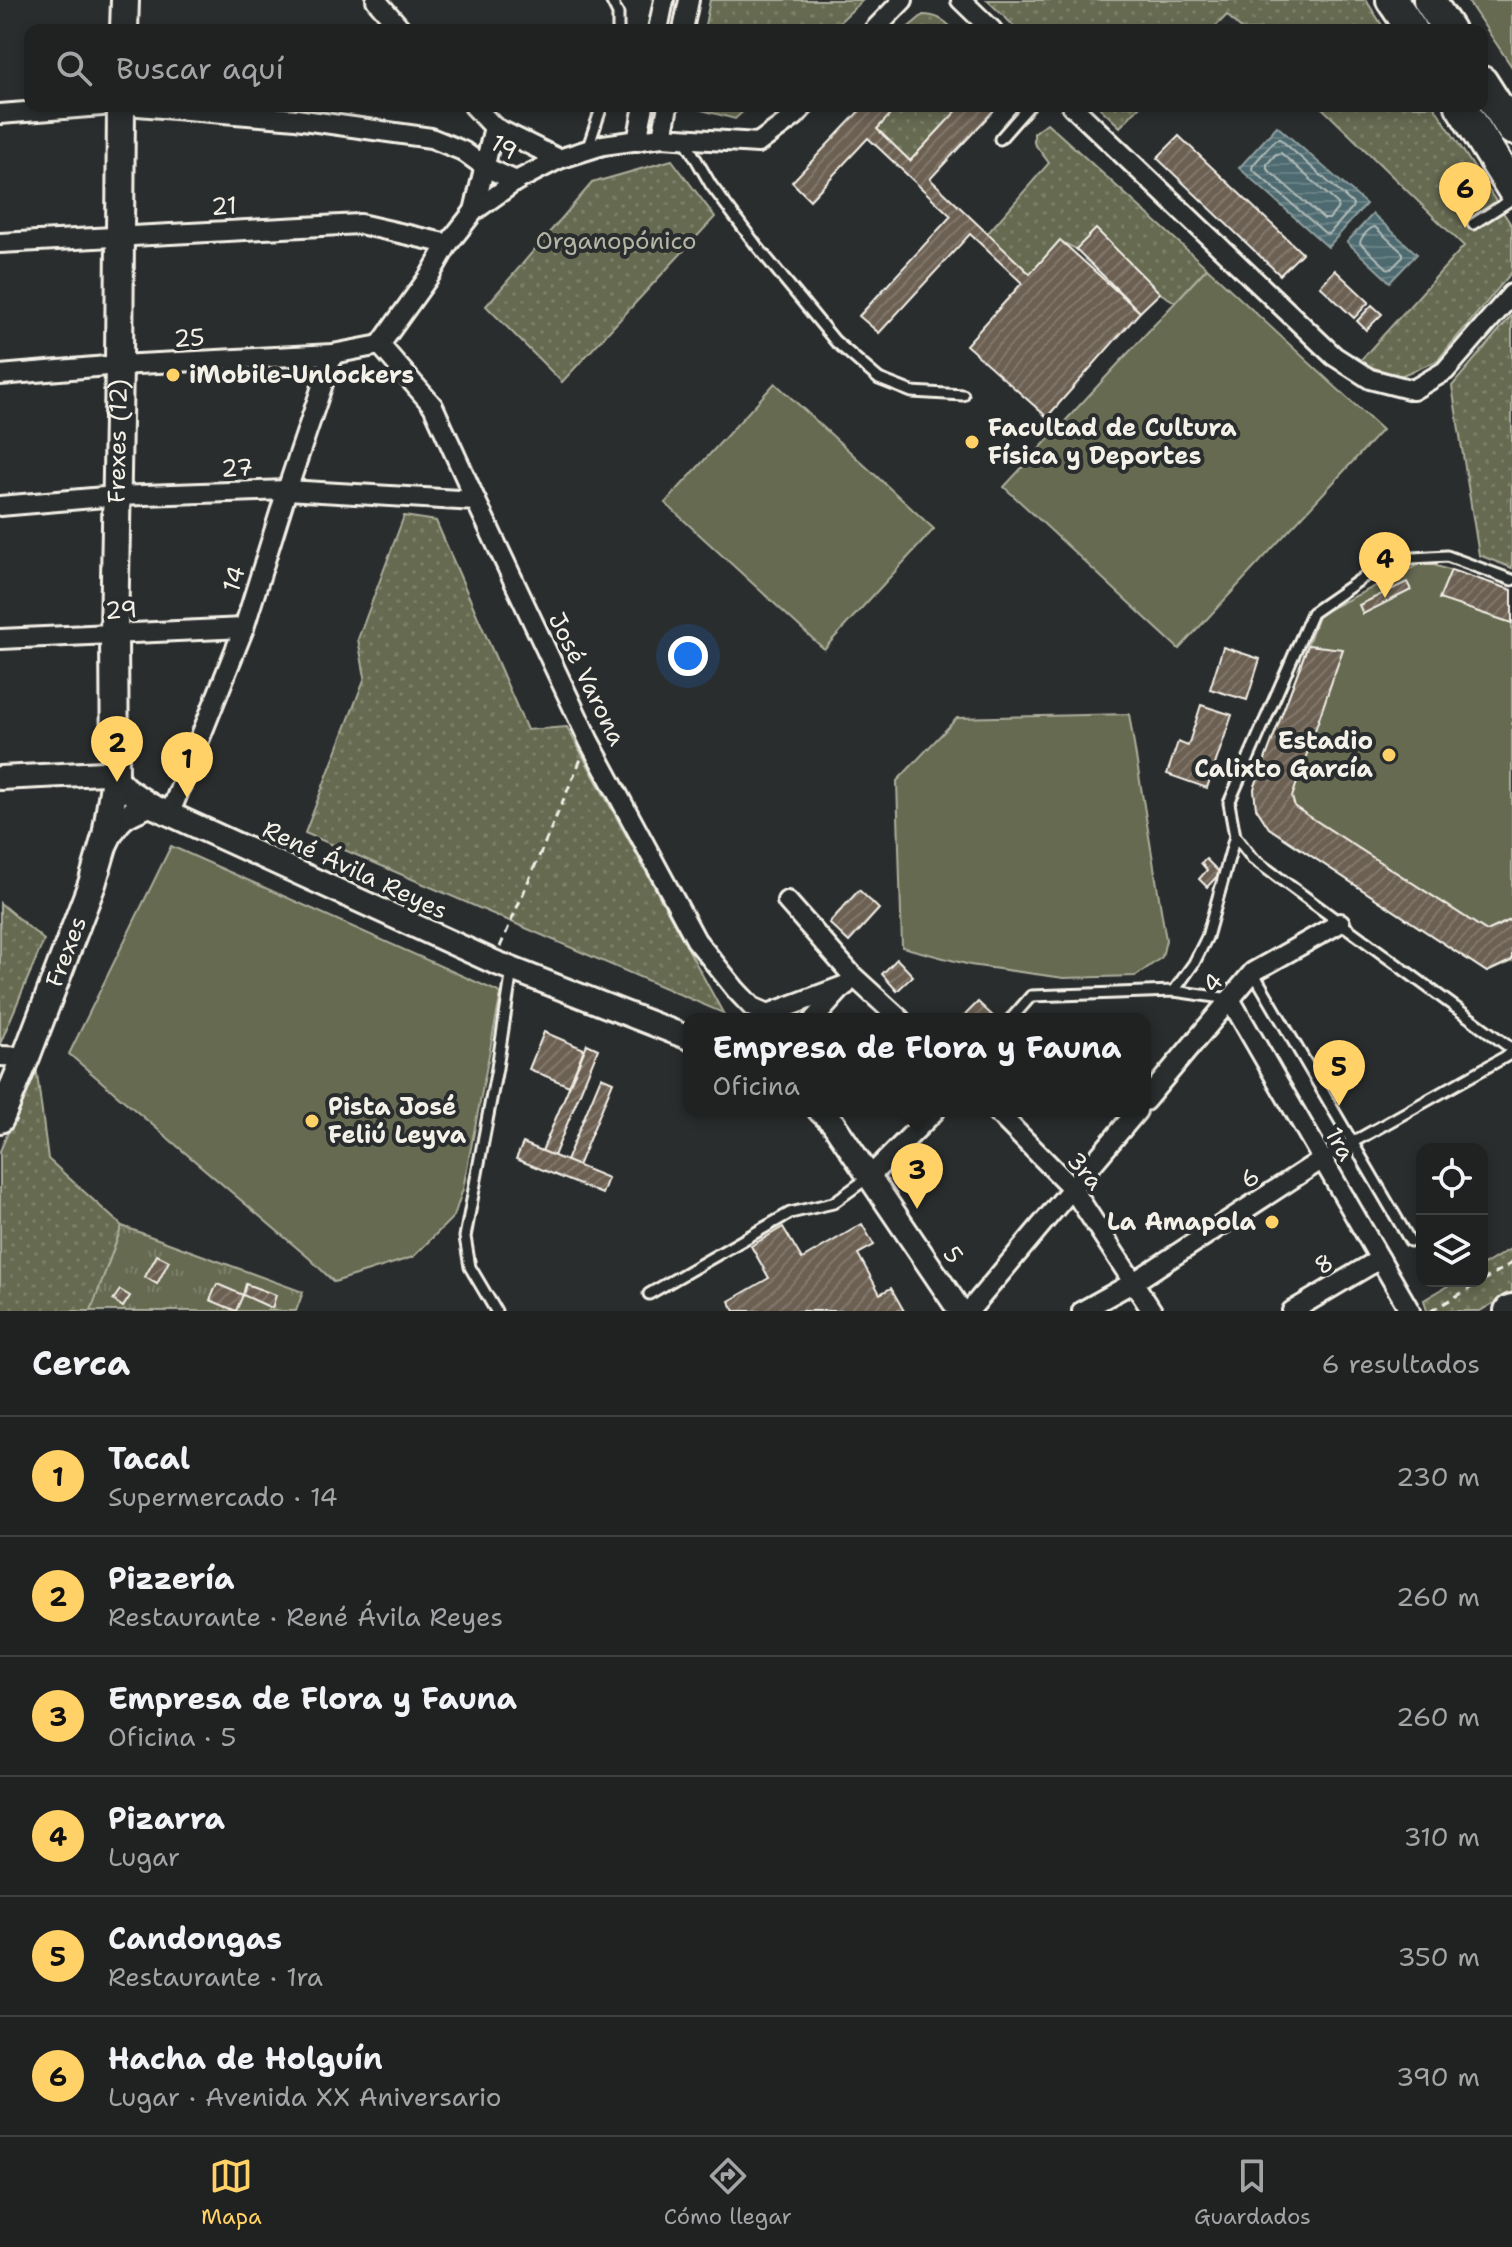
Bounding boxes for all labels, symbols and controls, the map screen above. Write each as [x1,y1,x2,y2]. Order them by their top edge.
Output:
search box [24,24,1488,112]
icon: search [52,46,96,90]
text: Buscar aquí [116,48,284,89]
street label: 19 [485,127,523,167]
pin: 6 [1439,162,1491,228]
street label: 21 [210,189,238,223]
park label: Organopónico [535,225,697,257]
street label: 25 [173,321,205,355]
place label: iMobile-Unlockers [189,359,414,391]
marker: iMobile-Unlockers [164,366,182,384]
street label: Frexes (12) [100,379,135,504]
place label: Facultad de Cultura Física y Deportes [988,412,1237,472]
marker: Facultad de Cultura Física y Deportes [963,433,981,451]
street label: 27 [220,451,254,485]
pin: 4 [1359,532,1411,598]
street label: 14 [215,562,253,596]
street label: 29 [104,593,138,627]
street label: José Varona [541,607,633,751]
your location [668,636,708,676]
pin: 2 [91,716,143,782]
place label: Estadio Calixto García [1194,725,1374,785]
pin: 1 [161,732,213,798]
marker: Estadio Calixto García [1380,746,1398,764]
street label: René Ávila Reyes [257,813,453,927]
street label: Frexes [38,912,94,992]
street label: 4 [1195,966,1231,1000]
popup [683,1013,1151,1117]
text: Empresa de Flora y Fauna [713,1027,1121,1068]
pin: 5 [1313,1040,1365,1106]
text: Oficina [713,1068,800,1103]
place label: Pista José Feliú Leyva [328,1091,467,1151]
marker: Pista José Feliú Leyva [303,1112,321,1130]
street label: 1ra [1318,1121,1362,1167]
pin: 3 [891,1143,943,1209]
map controls [1416,1143,1488,1287]
button: locate [1416,1143,1488,1215]
street label: 3ra [1060,1145,1110,1197]
street label: 6 [1234,1160,1266,1196]
place label: La Amapola [1107,1206,1257,1238]
marker: La Amapola [1263,1213,1281,1231]
button: layers [1416,1215,1488,1287]
street label: 5 [936,1240,970,1270]
street label: 8 [1309,1246,1339,1282]
text: Cerca [32,1340,130,1386]
text: 6 resultados [1321,1346,1480,1381]
text: Tacal [108,1438,190,1479]
text: 1 [52,1459,64,1494]
text: 230 m [1396,1459,1480,1494]
text: Supermercado · 14 [108,1479,338,1514]
text: Pizzería [108,1558,235,1599]
text: 2 [49,1579,67,1614]
text: 260 m [1396,1579,1480,1614]
text: Restaurante · René Ávila Reyes [108,1599,503,1634]
text: Empresa de Flora y Fauna [108,1678,517,1719]
text: 3 [49,1699,67,1734]
text: 260 m [1396,1699,1480,1734]
text: Oficina · 5 [108,1719,236,1754]
text: Pizarra [108,1798,225,1839]
text: 4 [49,1819,67,1854]
text: 310 m [1404,1819,1480,1854]
text: Lugar [108,1839,180,1874]
text: Candongas [108,1918,282,1959]
text: 5 [50,1939,66,1974]
text: 350 m [1397,1939,1480,1974]
text: Restaurante · 1ra [108,1959,323,1994]
text: Hacha de Holguín [108,2038,383,2079]
text: 6 [49,2059,67,2094]
text: 390 m [1396,2059,1480,2094]
text: Lugar · Avenida XX Aniversario [108,2079,502,2114]
tab: Mapa [201,2154,262,2231]
tab: Cómo llegar [664,2154,792,2231]
tab: Guardados [1194,2154,1311,2231]

